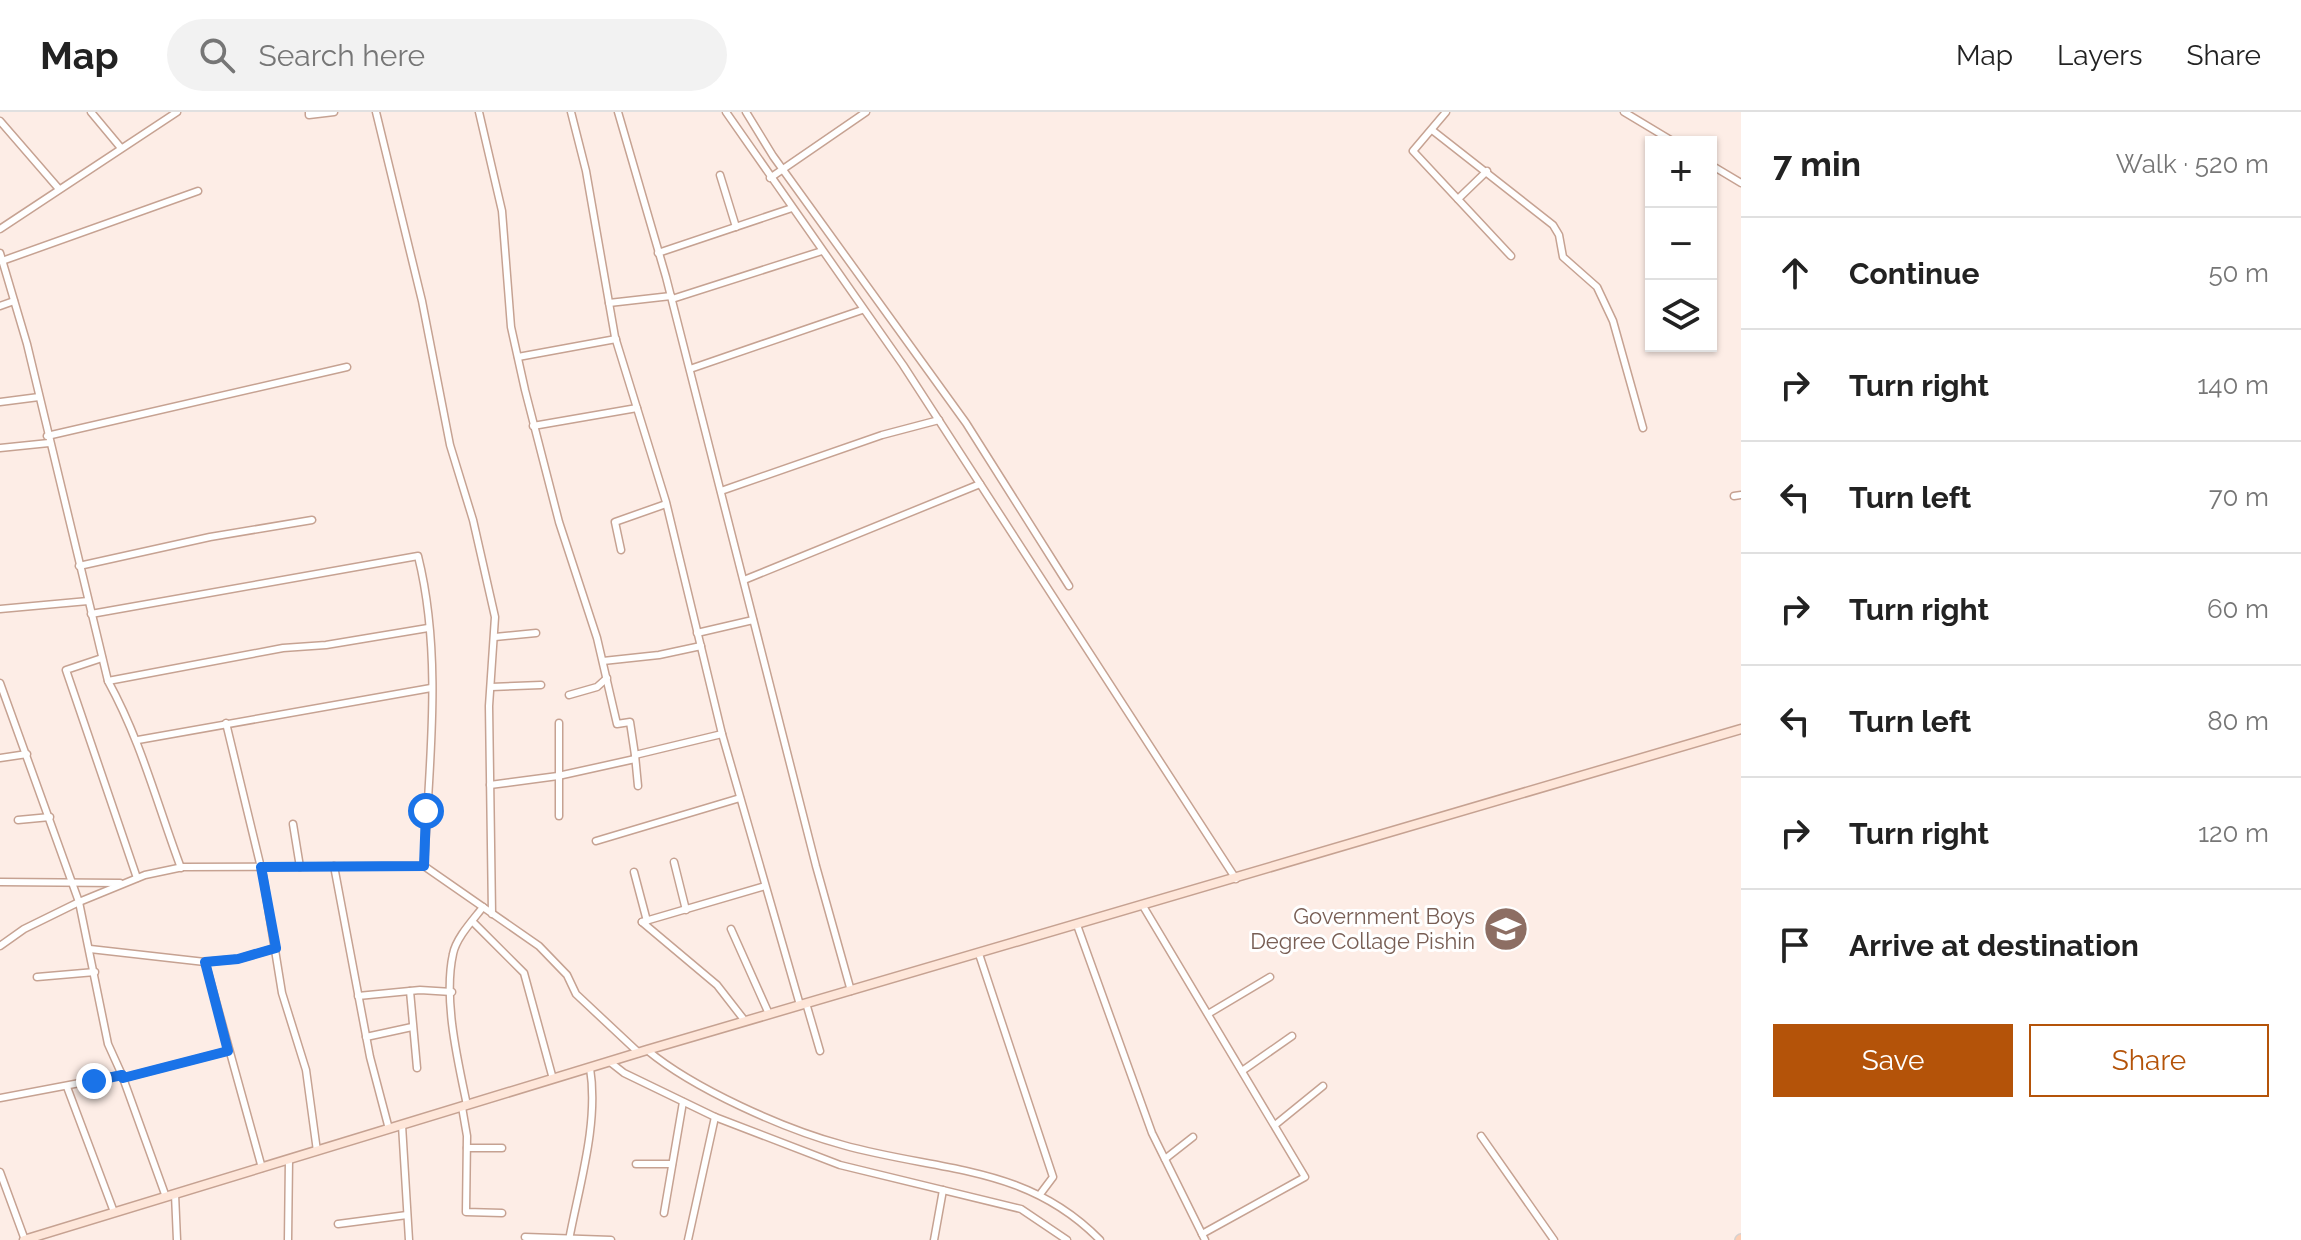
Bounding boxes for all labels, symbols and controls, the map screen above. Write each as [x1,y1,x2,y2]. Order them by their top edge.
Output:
search box [167,19,727,91]
text: Map [40,33,119,78]
icon: search [195,33,239,77]
text: Search here [259,38,425,73]
text: Map [1956,39,2013,72]
text: Layers [2057,39,2143,72]
text: Share [2187,39,2261,72]
map controls [1645,136,1717,352]
button: + [1645,136,1717,208]
text: 7 min [1773,144,1861,184]
text: Walk · 520 m [2116,149,2269,179]
button: − [1645,208,1717,280]
icon: ahead [1773,251,1817,295]
text: Continue [1849,256,1980,291]
text: 50 m [2208,258,2269,288]
button: layers [1645,280,1717,352]
icon: right [1773,363,1817,407]
text: Turn right [1849,368,1989,403]
text: 140 m [2197,370,2269,400]
icon: left [1773,475,1817,519]
text: Turn left [1849,480,1971,515]
text: 70 m [2209,482,2269,512]
icon: right [1773,587,1817,631]
text: Turn right [1849,592,1989,627]
text: 60 m [2207,594,2269,624]
icon: left [1773,699,1817,743]
text: Turn left [1849,704,1971,739]
text: 80 m [2207,706,2269,736]
route start [408,793,444,829]
icon: right [1773,811,1817,855]
text: Turn right [1849,816,1989,851]
text: 120 m [2198,818,2269,848]
place label: Government Boys Degree Collage Pishin [1250,903,1475,954]
school or university icon: Government Boys Degree Collage Pishin [1482,905,1530,953]
icon: arrive [1773,923,1817,967]
text: Arrive at destination [1849,928,2139,963]
button: Save [1773,1024,2013,1097]
button: Share [2029,1024,2269,1097]
route end [76,1063,112,1099]

